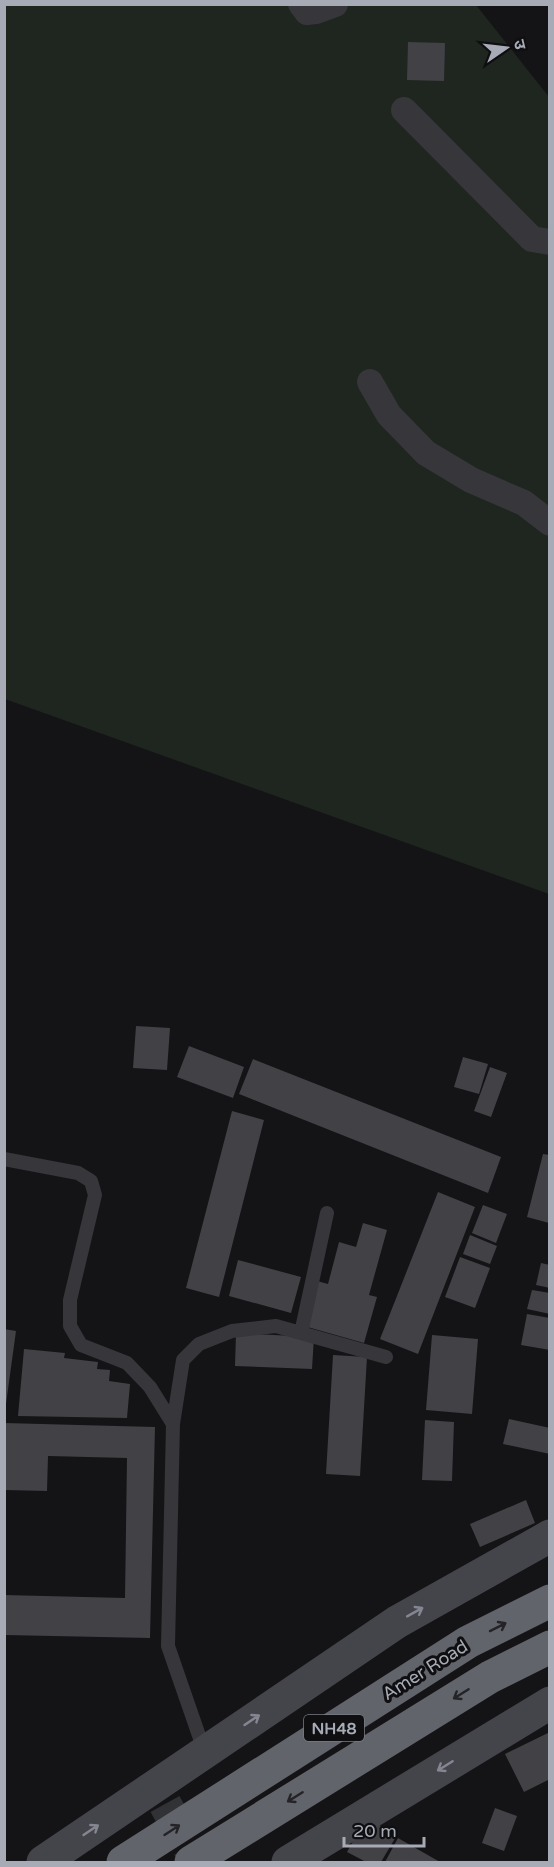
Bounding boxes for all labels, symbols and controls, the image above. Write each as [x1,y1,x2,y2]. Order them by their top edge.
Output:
north arrow [476,18,536,78]
text: उ [509,38,531,52]
one-way arrow [405,1606,423,1617]
one-way arrow [488,1621,506,1633]
street label: Amer Road [378,1635,472,1705]
one-way arrow [453,1689,470,1701]
one-way arrow [244,1714,260,1726]
road number: NH48 [304,1715,364,1741]
one-way arrow [437,1760,454,1773]
one-way arrow [287,1792,304,1804]
scale bar [344,1810,424,1848]
text: 20 m [353,1820,397,1842]
one-way arrow [82,1824,99,1836]
one-way arrow [163,1824,180,1836]

